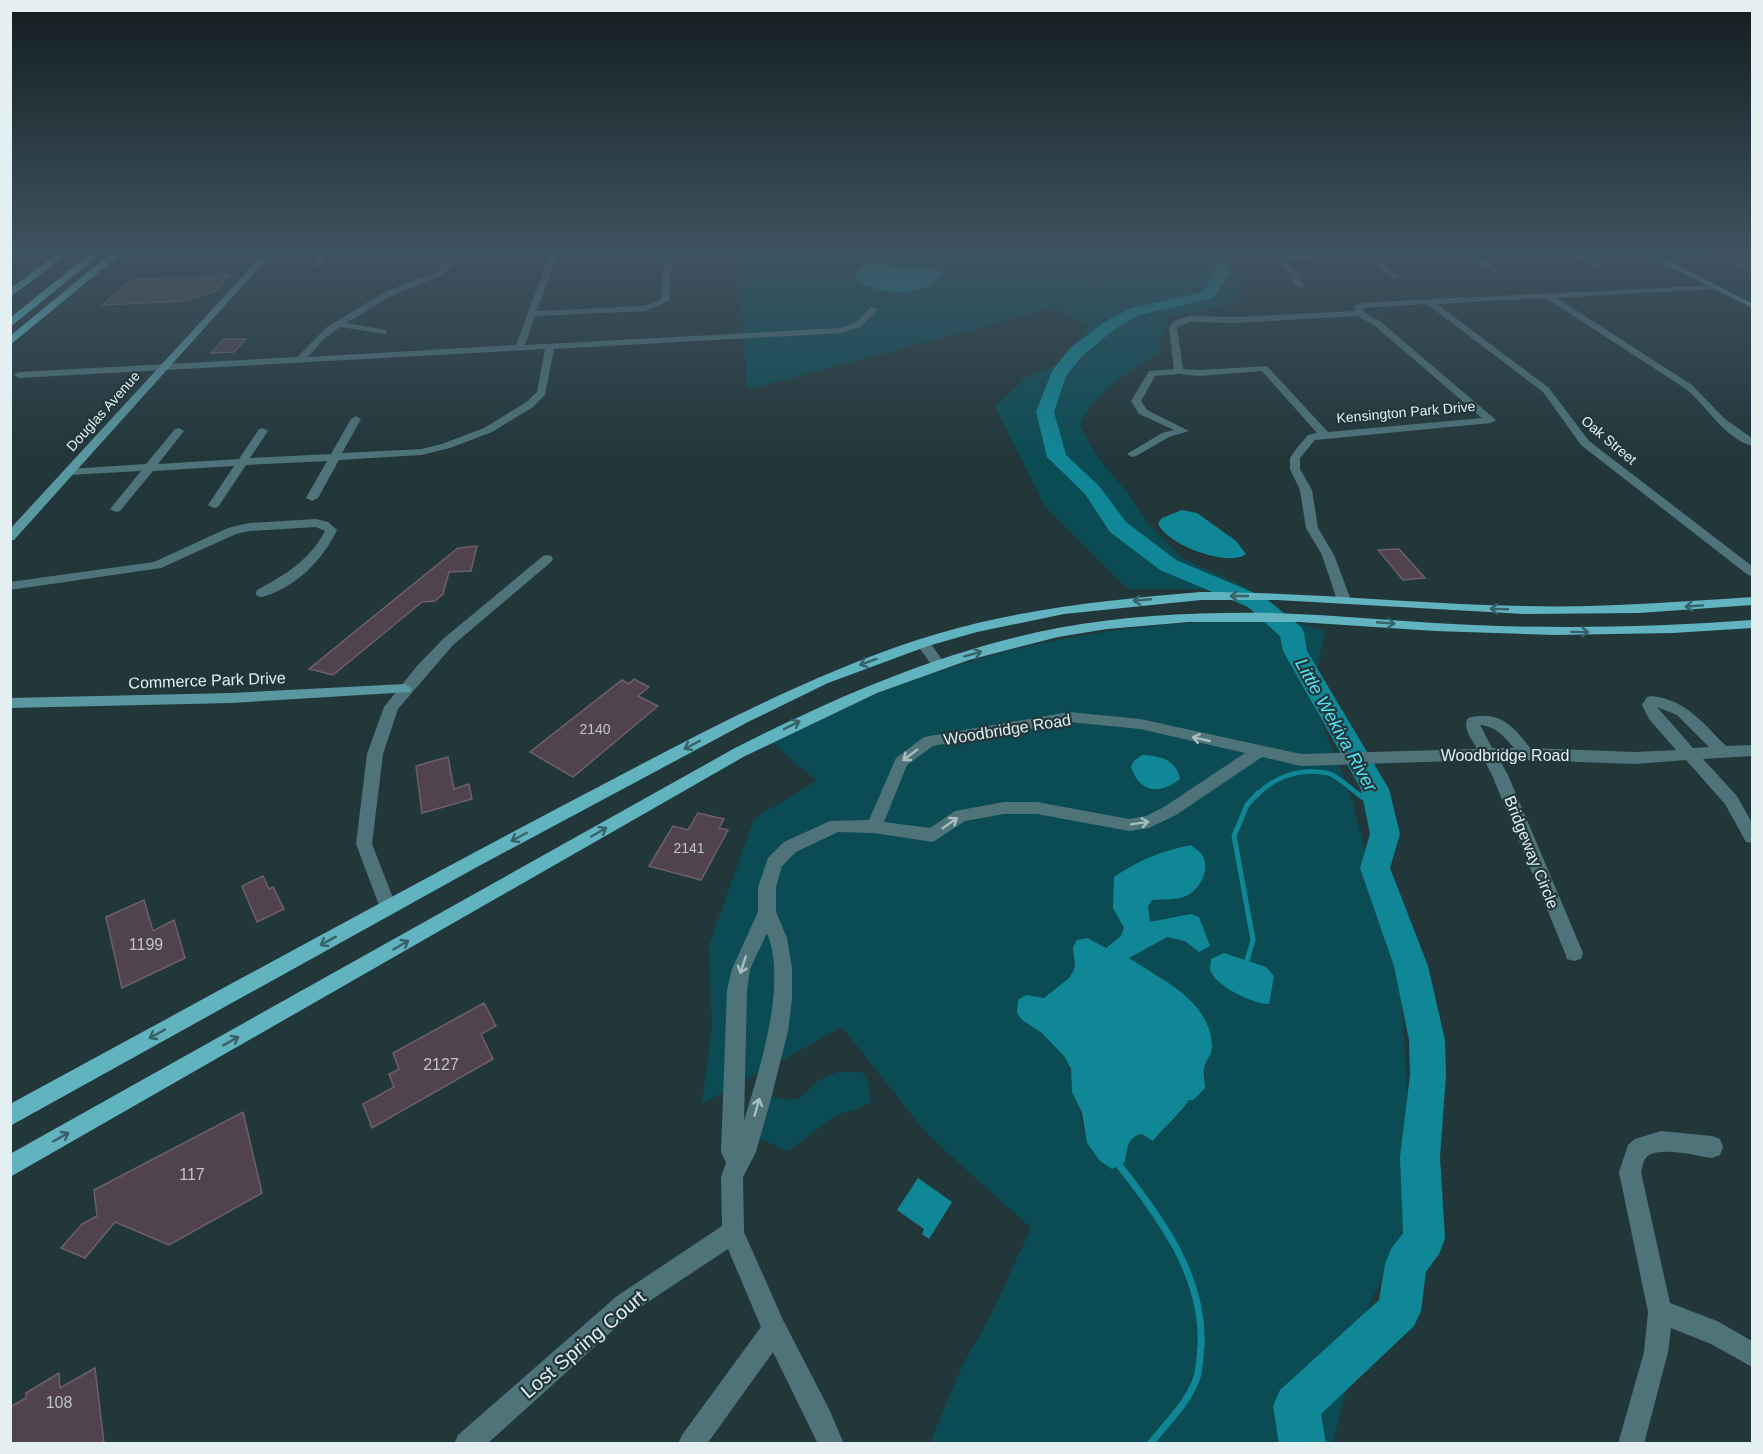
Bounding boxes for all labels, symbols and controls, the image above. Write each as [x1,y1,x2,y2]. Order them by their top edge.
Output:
street label: Douglas Avenue [63,368,143,454]
street label: Kensington Park Drive [1336,398,1476,426]
street label: Oak Street [1578,412,1640,468]
one-way arrow [1229,590,1249,602]
one-way arrow [1133,595,1153,606]
one-way arrow [1685,601,1705,612]
one-way arrow [1490,604,1510,615]
one-way arrow [1375,618,1395,629]
one-way arrow [1570,626,1590,638]
one-way arrow [963,648,982,659]
water label: Little Wekiva River [1291,655,1381,796]
one-way arrow [859,658,878,669]
street label: Commerce Park Drive [128,669,286,692]
street label: Woodbridge Road [942,711,1072,748]
one-way arrow [782,719,800,730]
house number: 2140 [579,721,611,737]
one-way arrow [1192,732,1211,744]
one-way arrow [683,740,701,751]
street label: Woodbridge Road [1441,747,1569,764]
one-way arrow [903,749,919,761]
street label: Bridgeway Circle [1501,793,1562,911]
one-way arrow [941,817,957,829]
one-way arrow [1129,818,1149,829]
one-way arrow [590,826,607,838]
one-way arrow [511,832,529,843]
house number: 2141 [673,840,705,856]
one-way arrow [320,935,337,947]
house number: 1199 [129,936,163,953]
one-way arrow [392,939,409,951]
one-way arrow [737,955,748,974]
one-way arrow [149,1029,166,1041]
one-way arrow [222,1035,239,1047]
house number: 2127 [423,1056,459,1073]
one-way arrow [752,1098,763,1117]
one-way arrow [52,1131,69,1143]
house number: 117 [179,1166,205,1183]
street label: Lost Spring Court [516,1285,650,1402]
house number: 108 [46,1394,72,1411]

